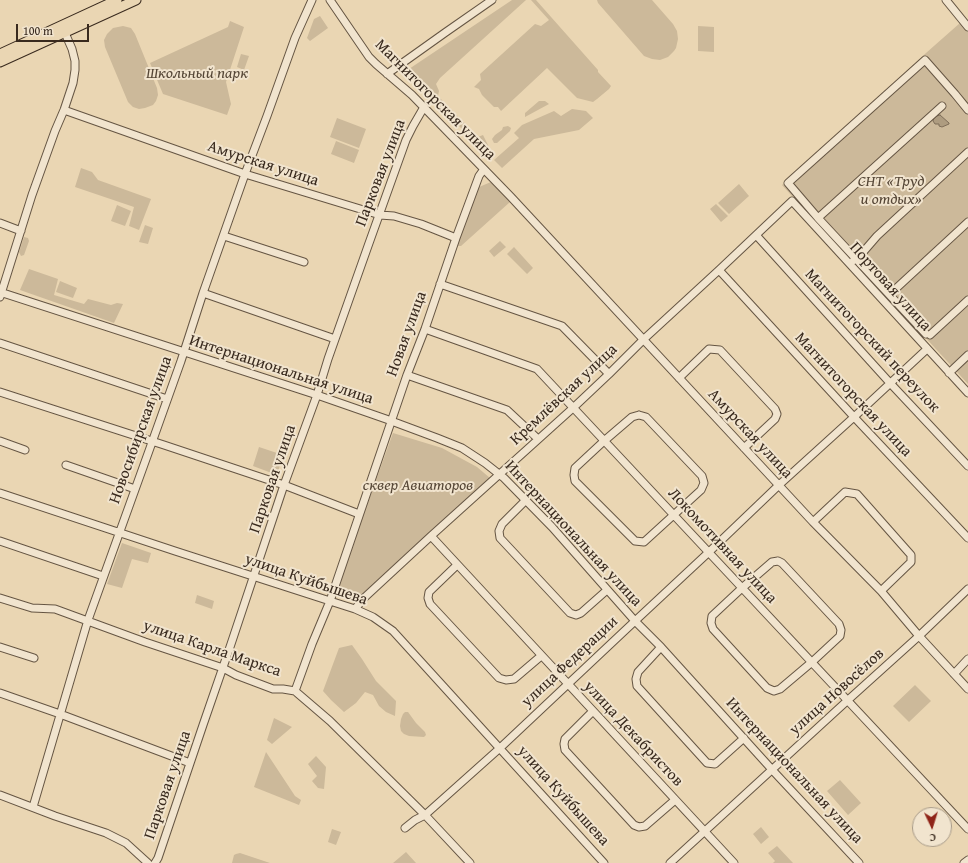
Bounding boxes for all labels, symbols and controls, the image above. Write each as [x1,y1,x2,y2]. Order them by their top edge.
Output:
scale bar [18,16,91,42]
text: 100 m [23,22,53,39]
street label: Магнитогорская улица [371,36,499,164]
park label: Школьный парк [146,64,248,84]
street label: Парковая улица [352,117,410,229]
street label: Амурская улица [205,137,321,191]
park label: СНТ «Труд и отдых» [858,172,924,210]
street label: Портовая улица [845,239,935,335]
street label: Магнитогорский переулок [800,265,944,417]
street label: Новая улица [383,289,431,379]
street label: Магнитогорская улица [790,329,916,461]
street label: Интернациональная улица [186,331,376,409]
street label: Кремлёвская улица [506,340,622,450]
street label: Новосибирская улица [105,354,177,506]
street label: Амурская улица [703,385,797,483]
street label: Парковая улица [245,422,301,536]
street label: Интернациональная улица [500,457,646,611]
park label: сквер Авиаторов [363,476,473,496]
street label: Локомотивная улица [663,484,781,608]
street label: улица Куйбышева [242,550,370,610]
street label: улица Федерации [518,612,622,712]
street label: улица Карла Маркса [140,616,284,682]
street label: улица Новосёлов [786,644,888,740]
street label: улица Декабристов [579,677,687,791]
street label: Интернациональная улица [721,694,867,848]
street label: Парковая улица [140,728,196,842]
street label: улица Куйбышева [513,742,613,850]
north arrow [912,807,952,847]
text: С [929,830,936,846]

